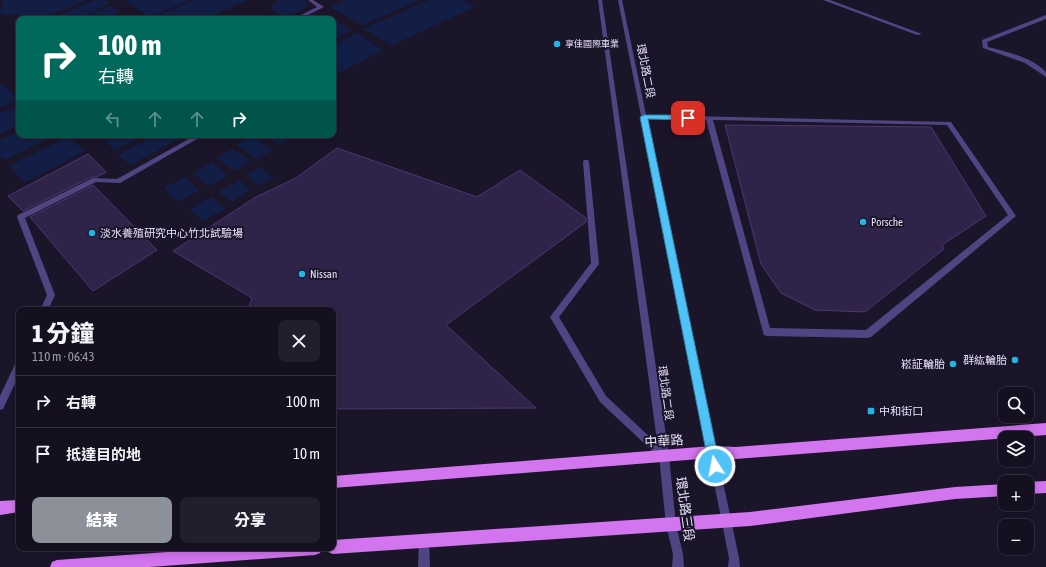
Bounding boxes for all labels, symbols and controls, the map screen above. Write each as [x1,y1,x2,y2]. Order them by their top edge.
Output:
text: 100 m [98,29,161,61]
icon: right [32,32,84,84]
marker: 享佳國際車業 [552,39,562,49]
place label: 享佳國際車業 [565,39,619,49]
street label: 環北路二段 [635,43,657,99]
text: 右轉 [98,66,134,87]
pin [671,101,705,135]
icon: arrive [677,107,699,129]
icon: left [102,108,124,130]
icon: ahead [144,108,166,130]
icon: ahead [186,108,208,130]
icon: right [228,108,250,130]
place label: Porsche [871,216,903,228]
marker: Porsche [858,217,868,227]
place label: 淡水養殖研究中心竹北試驗場 [100,227,243,239]
marker: 淡水養殖研究中心竹北試驗場 [87,228,97,238]
place label: Nissan [310,268,337,280]
marker: Nissan [297,269,307,279]
text: 1 分鐘 [32,320,95,347]
button: close [278,320,320,362]
text: 110 m · 06:43 [32,349,95,364]
place label: 群紘輪胎 [963,354,1007,366]
marker: 群紘輪胎 [1010,355,1020,365]
place label: 崧証輪胎 [901,358,945,370]
marker: 崧証輪胎 [948,359,958,369]
street label: 環北路二段 [656,365,676,421]
map controls [998,387,1034,555]
button: search [998,387,1034,423]
icon: right [32,391,54,413]
text: 100 m [286,393,320,410]
text: 右轉 [66,394,96,411]
place label: 中和街口 [879,405,923,417]
marker: 中和街口 [866,406,876,416]
button: layers [998,431,1034,467]
street label: 中華路 [644,432,684,450]
icon: arrive [32,443,54,465]
text: 10 m [293,445,320,462]
position arrow [694,445,736,487]
text: 抵達目的地 [66,446,141,463]
button: + [998,475,1034,511]
street label: 環北路三段 [673,476,697,542]
button: 結束 [32,497,172,543]
button: 分享 [180,497,320,543]
button: − [998,519,1034,555]

